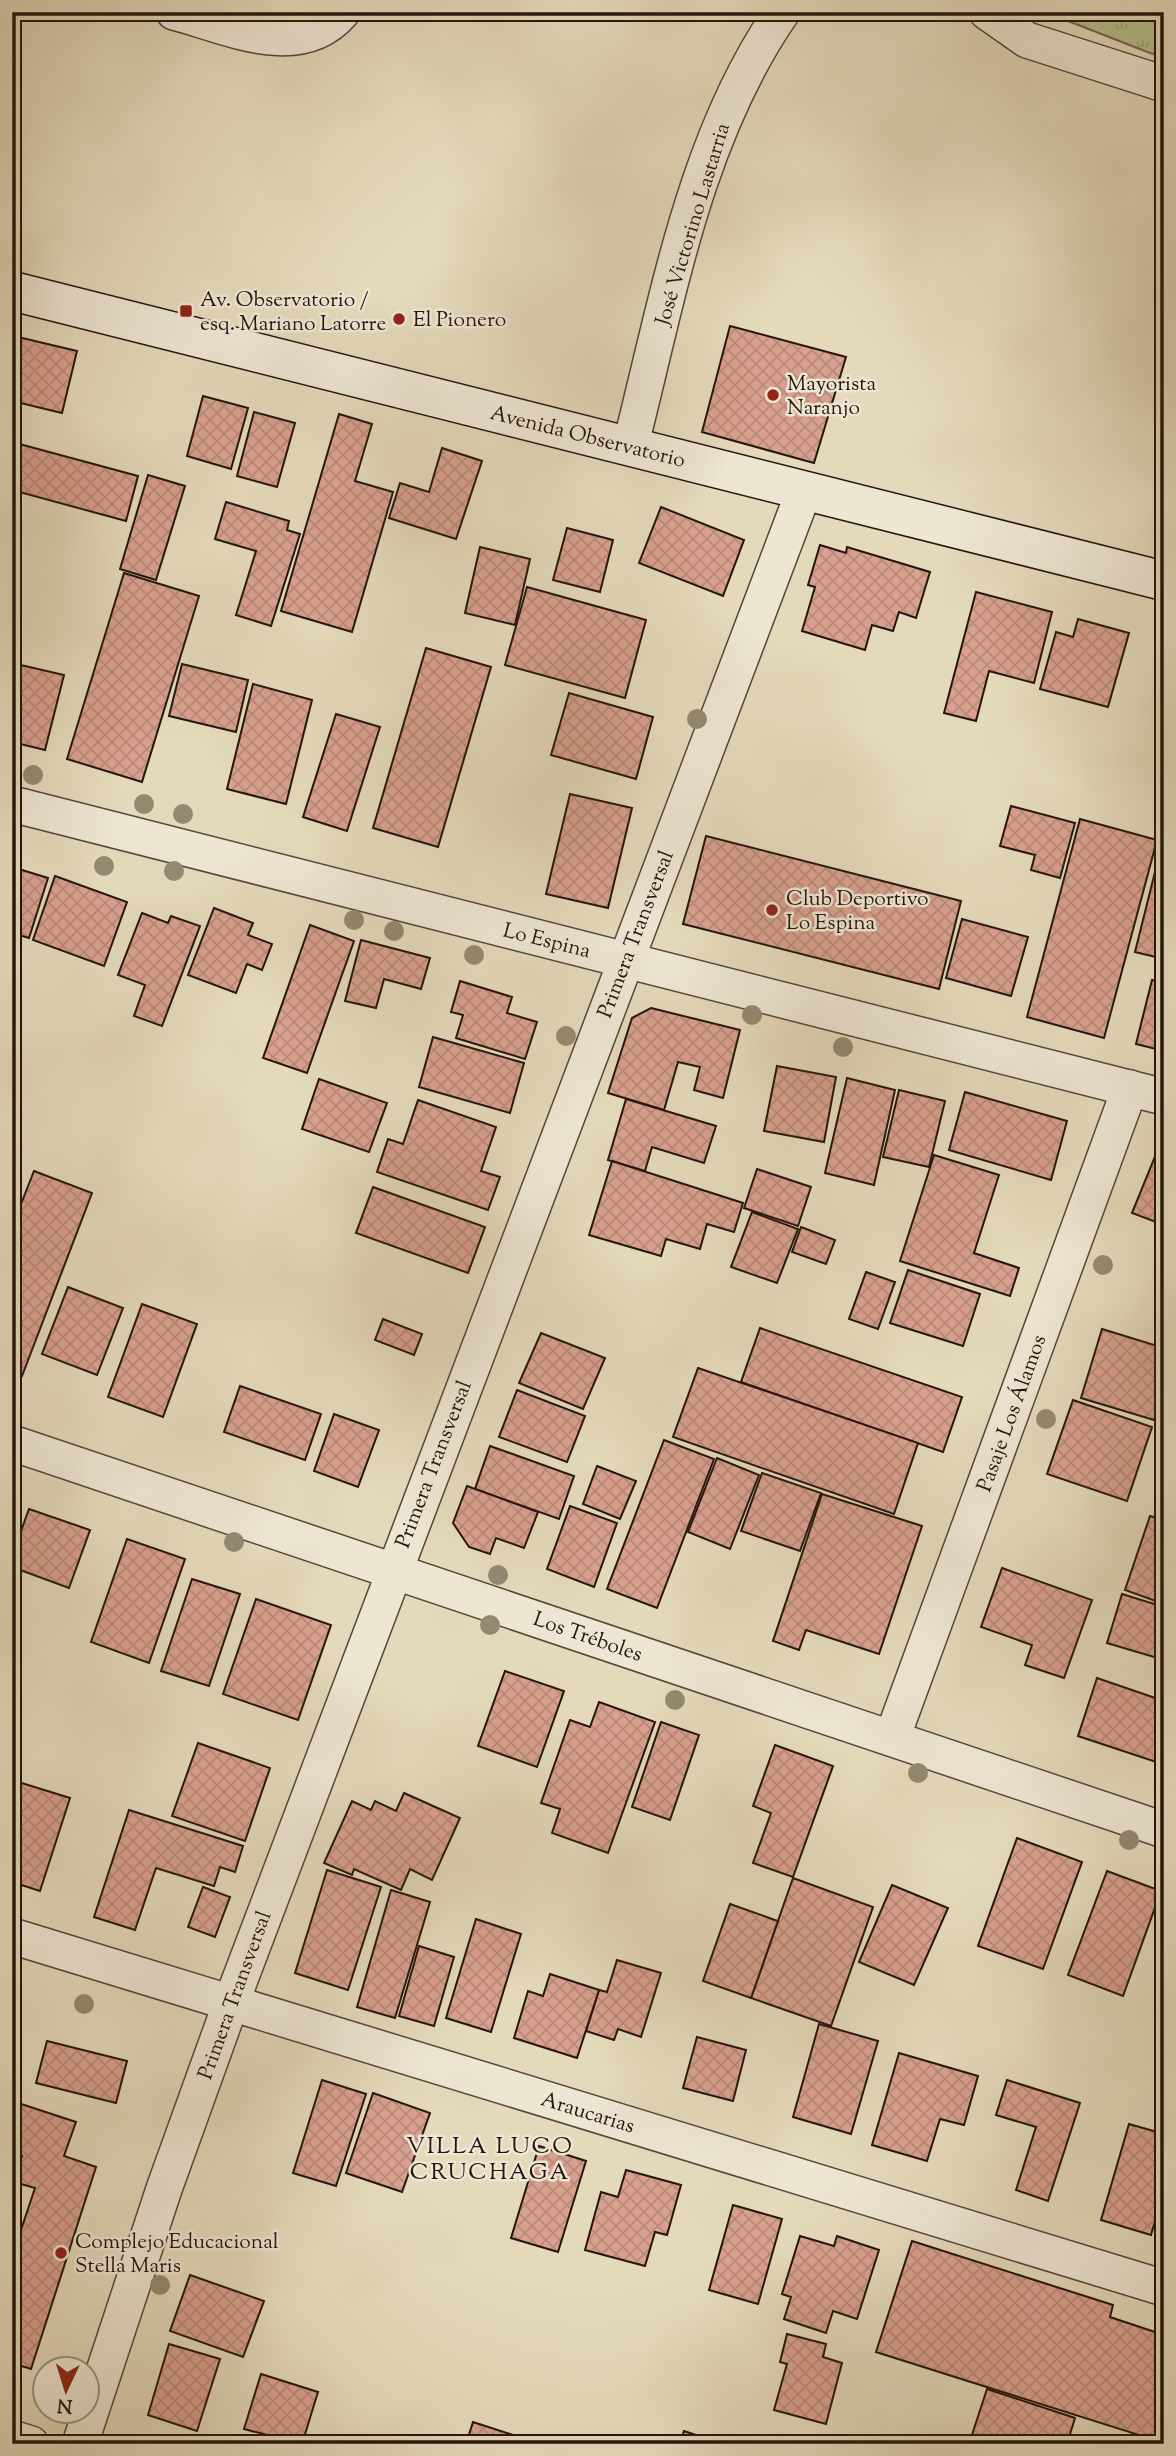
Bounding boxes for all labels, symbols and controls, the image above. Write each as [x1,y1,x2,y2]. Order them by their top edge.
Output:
street label: José Victorino Lastarria [649,119,739,330]
place label: Av. Observatorio / esq. Mariano Latorre [200,286,386,340]
marker: Av. Observatorio / esq. Mariano Latorre [178,303,194,319]
place label: El Pionero [413,306,506,336]
marker: El Pionero [391,311,407,327]
place label: Mayorista Naranjo [787,370,877,424]
marker: Mayorista Naranjo [765,387,781,403]
street label: Avenida Observatorio [487,399,688,477]
street label: Primera Transversal [591,846,683,1023]
place label: Club Deportivo Lo Espina [786,885,929,939]
marker: Club Deportivo Lo Espina [764,902,780,918]
street label: Lo Espina [500,917,594,967]
street label: Pasaje Los Álamos [970,1331,1055,1497]
street label: Primera Transversal [389,1376,481,1553]
street label: Los Tréboles [529,1605,646,1671]
street label: Primera Transversal [191,1907,280,2084]
street label: Araucarias [537,2085,638,2142]
district label: VILLA LUCO CRUCHAGA [406,2131,574,2190]
place label: Complejo Educacional Stella Maris [75,2228,279,2282]
marker: Complejo Educacional Stella Maris [53,2245,69,2261]
north arrow [32,2354,102,2424]
text: N [56,2390,73,2418]

